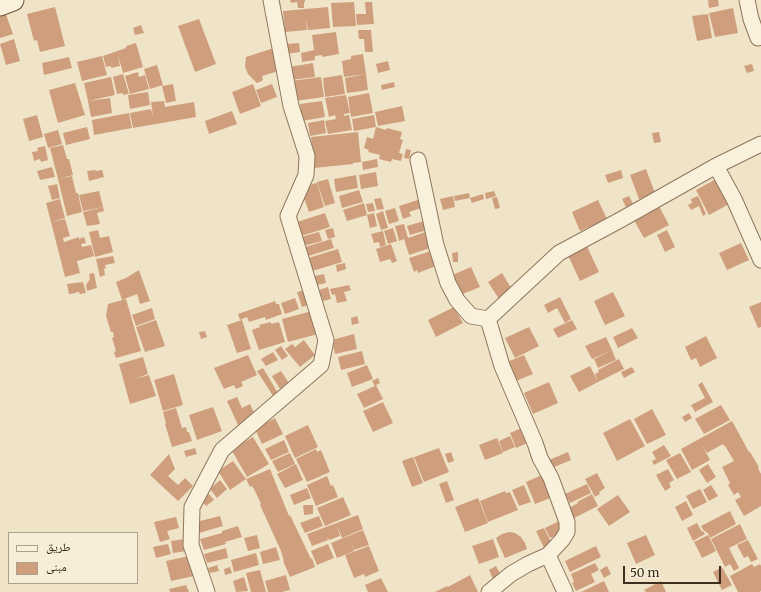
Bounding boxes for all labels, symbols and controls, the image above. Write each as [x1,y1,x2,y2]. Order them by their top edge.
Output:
legend [8,532,138,584]
text: طريق [46,539,71,554]
scale bar [625,558,723,584]
text: مبنى [46,559,67,574]
text: 50 m [630,565,659,580]

